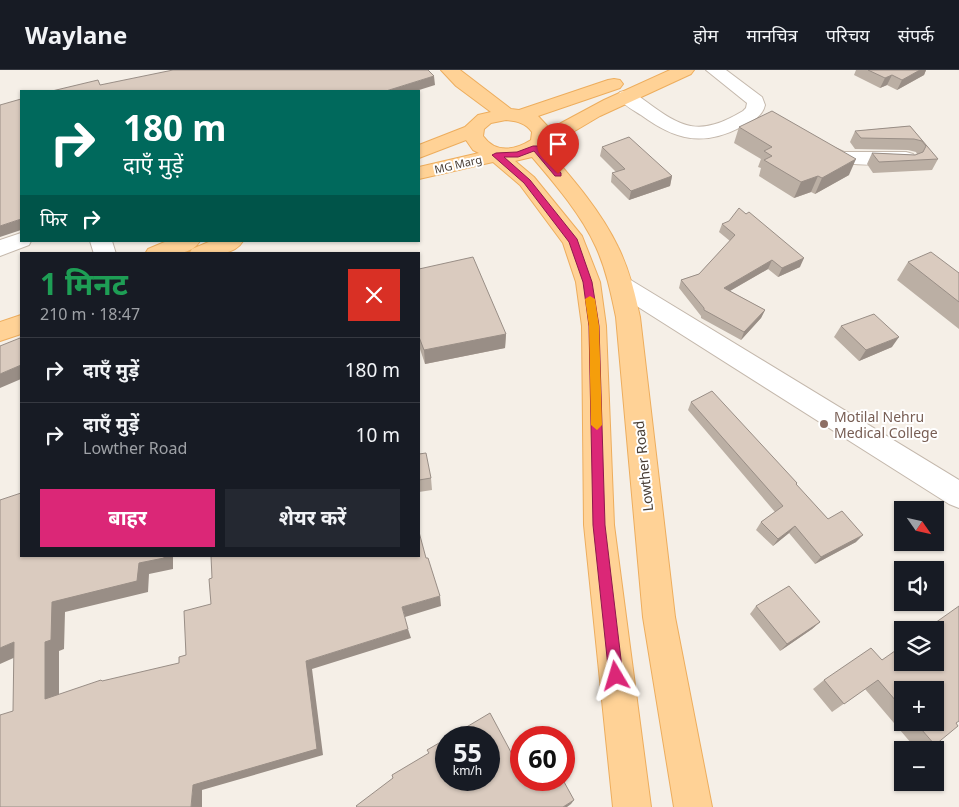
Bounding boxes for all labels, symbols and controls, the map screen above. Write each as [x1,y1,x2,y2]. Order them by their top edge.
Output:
text: Waylane [25,18,127,51]
text: होम [693,23,718,47]
text: मानचित्र [746,23,798,47]
text: परिचय [826,23,870,47]
text: संपर्क [898,23,934,47]
text: 180 m [123,104,226,151]
icon: right [40,110,105,175]
pin [537,123,579,174]
icon: arrive [544,130,572,158]
text: दाएँ मुड़ें [123,149,183,179]
street label: MG Marg [433,151,483,177]
icon: right [77,205,105,233]
text: फिर [40,206,67,232]
text: 1 मिनट [40,263,128,304]
button: close [348,269,400,321]
text: 210 m · 18:47 [40,303,140,325]
icon: right [40,356,68,384]
text: दाएँ मुड़ें [83,357,139,383]
text: 180 m [345,357,400,383]
place label: Motilal Nehru Medical College [834,407,938,442]
text: दाएँ मुड़ें [83,411,139,437]
marker: Motilal Nehru Medical College [818,418,830,430]
street label: Lowther Road [629,420,657,512]
icon: right [40,421,68,449]
text: 10 m [356,422,400,448]
text: Lowther Road [83,437,187,459]
button: बाहर [40,489,215,547]
button: शेयर करें [225,489,400,547]
north arrow [894,501,944,551]
map controls [894,501,944,791]
button: sound [894,561,944,611]
button: layers [894,621,944,671]
position arrow [589,649,641,701]
button: + [894,681,944,731]
speed limit sign: 60 [510,726,575,791]
text: 55 [453,735,482,769]
button: − [894,741,944,791]
text: km/h [453,762,482,779]

